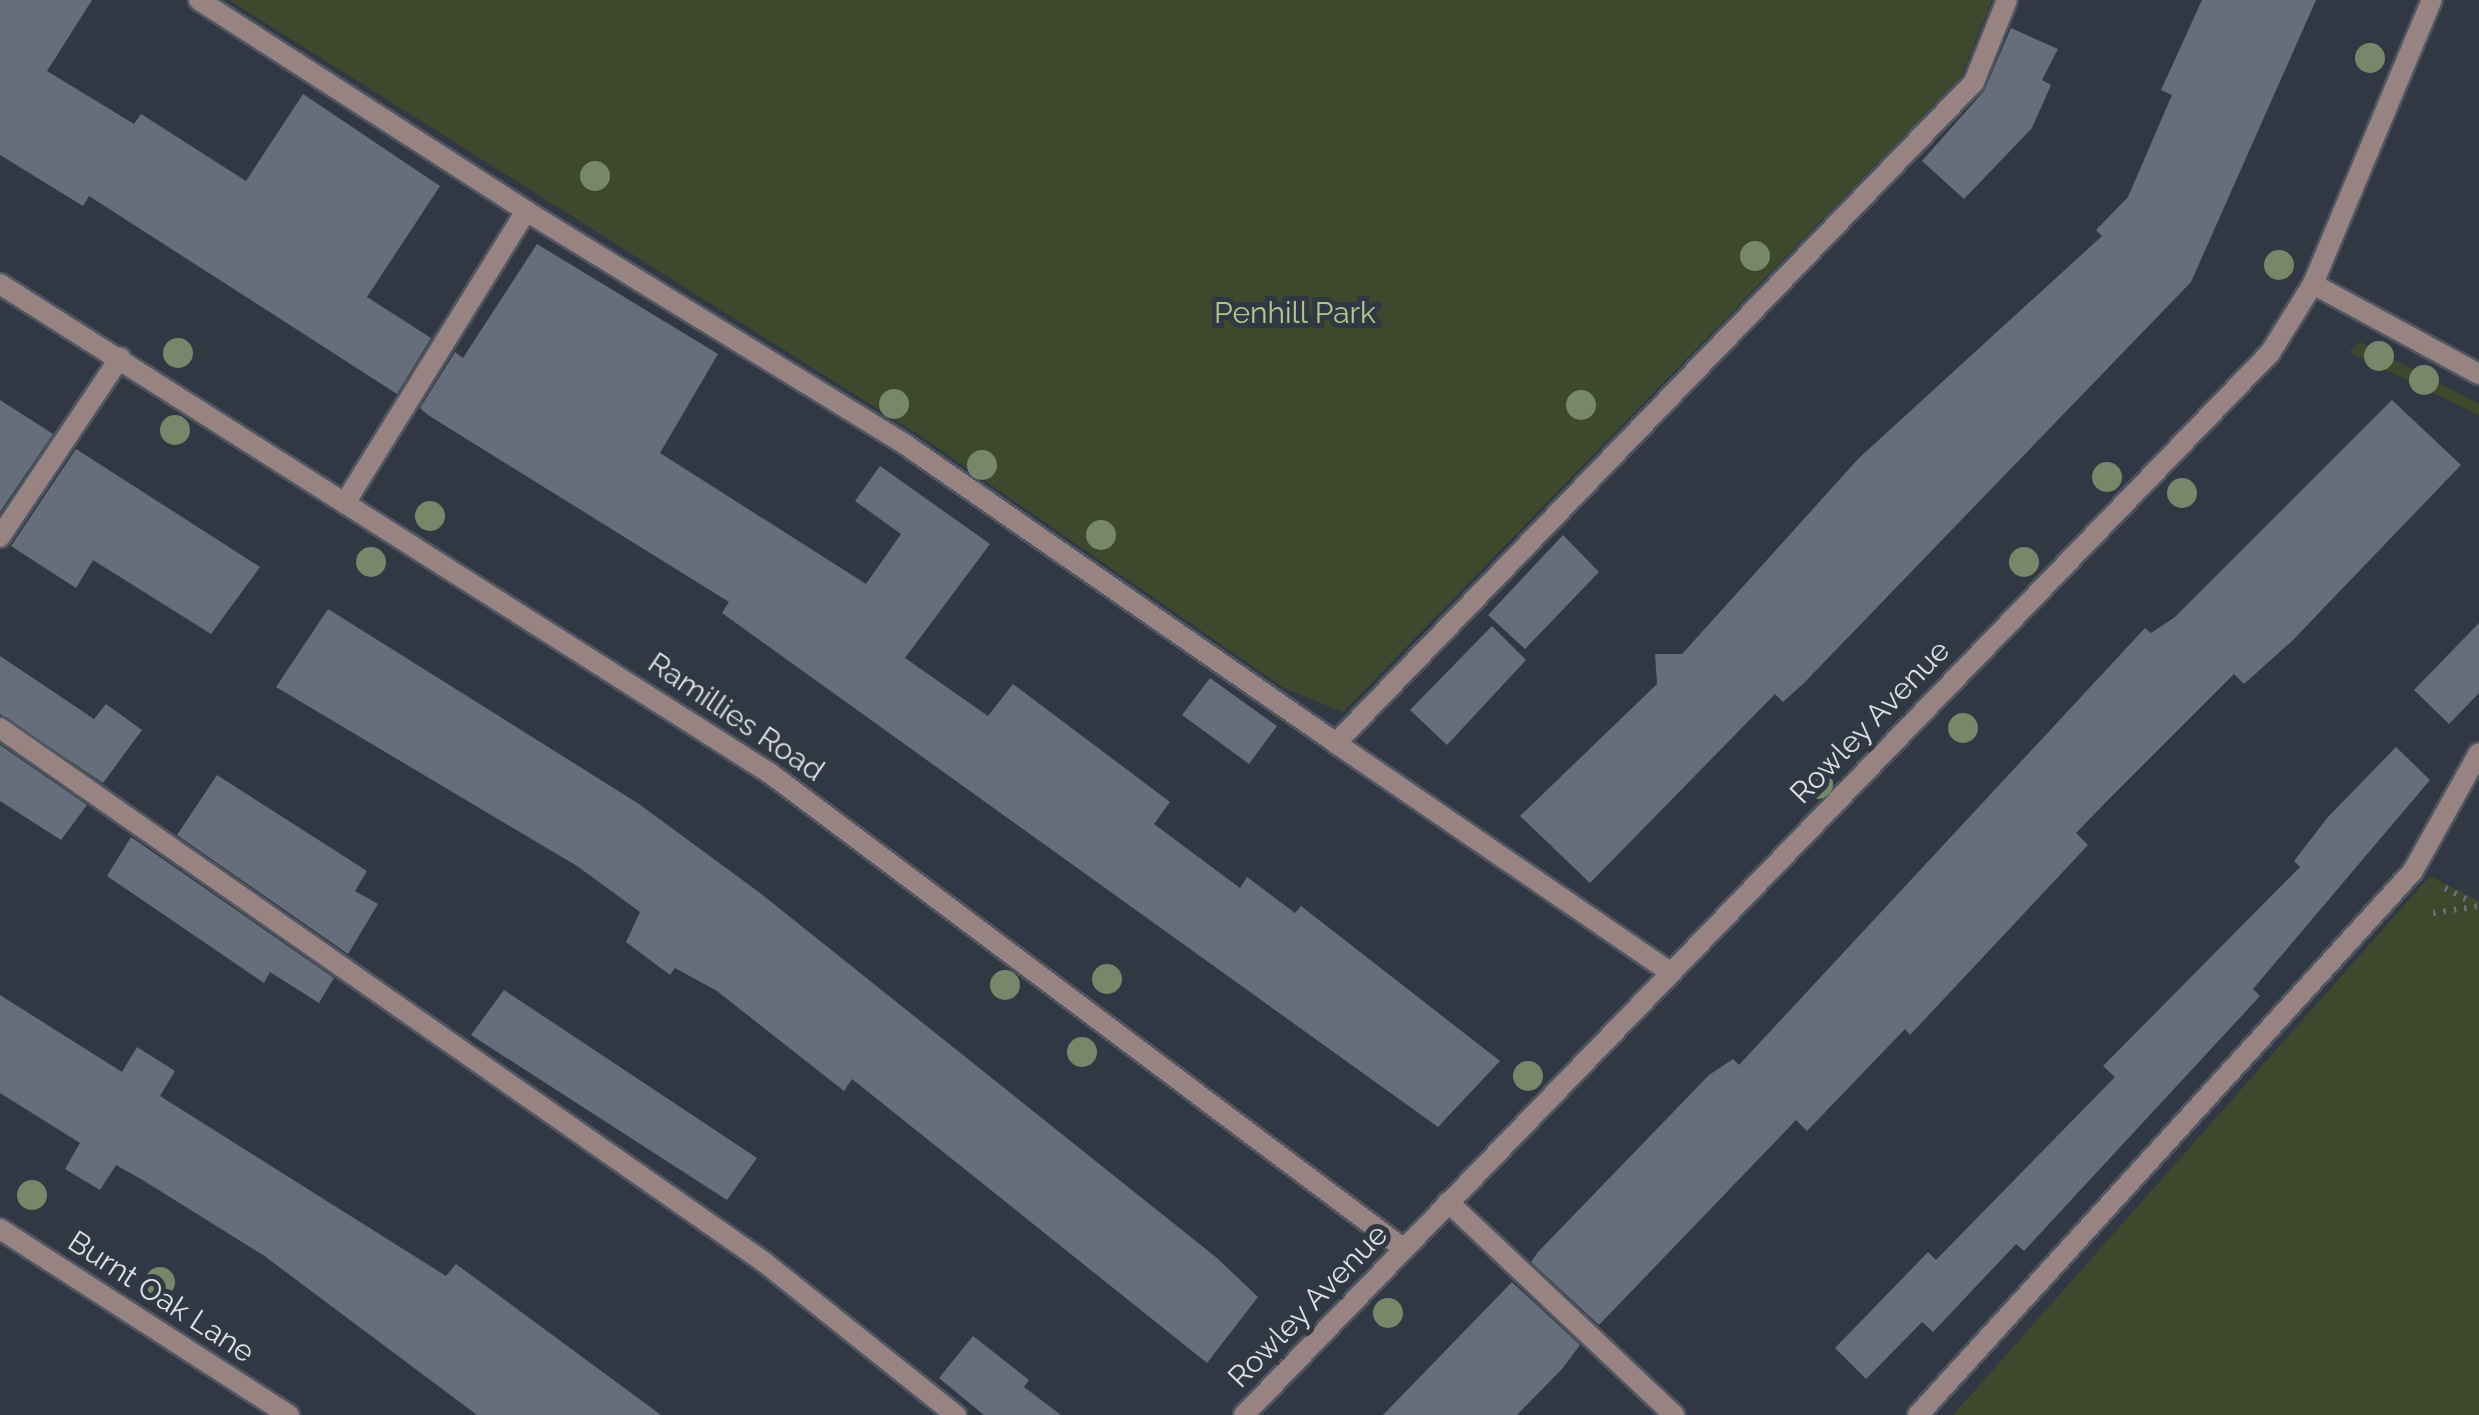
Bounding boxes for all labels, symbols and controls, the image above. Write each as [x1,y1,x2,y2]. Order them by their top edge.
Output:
park label: Penhill Park [1214,295,1376,331]
street label: Rowley Avenue [1782,632,1958,812]
street label: Ramillies Road [641,645,831,789]
street label: Rowley Avenue [1220,1216,1396,1396]
street label: Burnt Oak Lane [61,1223,261,1371]

